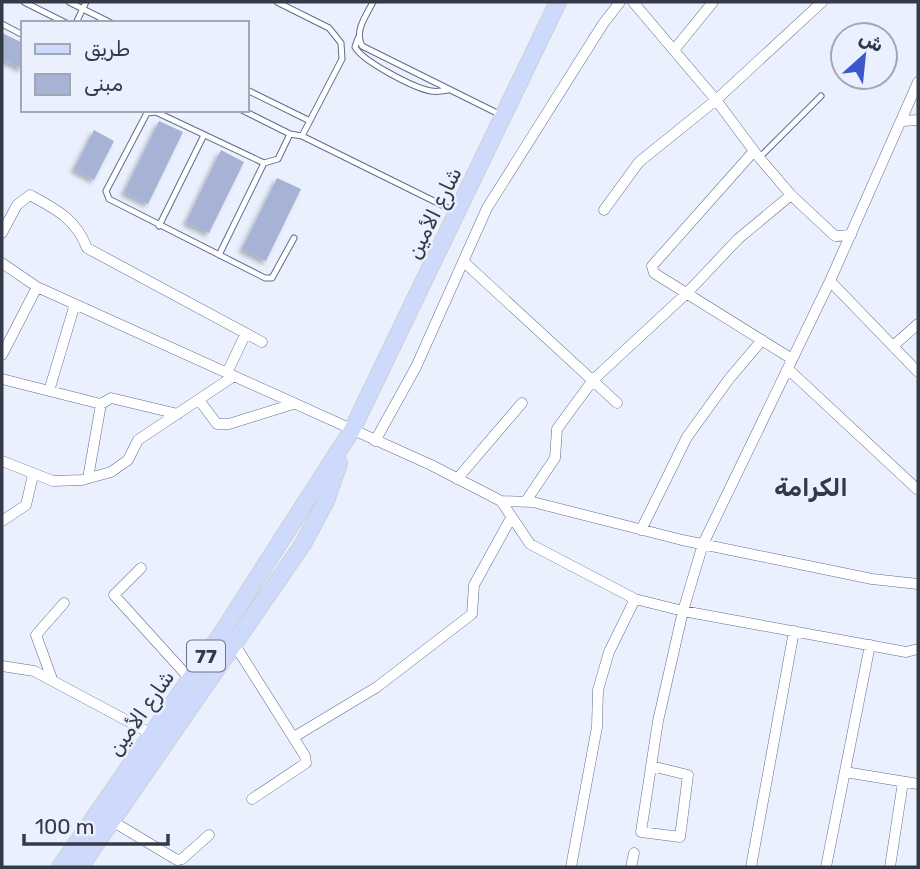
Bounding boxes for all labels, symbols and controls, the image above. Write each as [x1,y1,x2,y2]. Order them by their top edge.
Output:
legend [21,21,248,112]
north arrow [829,21,899,91]
text: ش [856,26,887,57]
text: طريق [84,36,130,61]
text: مبنى [84,71,123,96]
street label: شارع الأمين [401,163,468,264]
district label: الكرامة [774,474,848,502]
road number: 77 [187,640,225,671]
street label: شارع الأمين [102,665,181,762]
scale bar [24,802,168,846]
text: 100 m [35,814,94,839]

